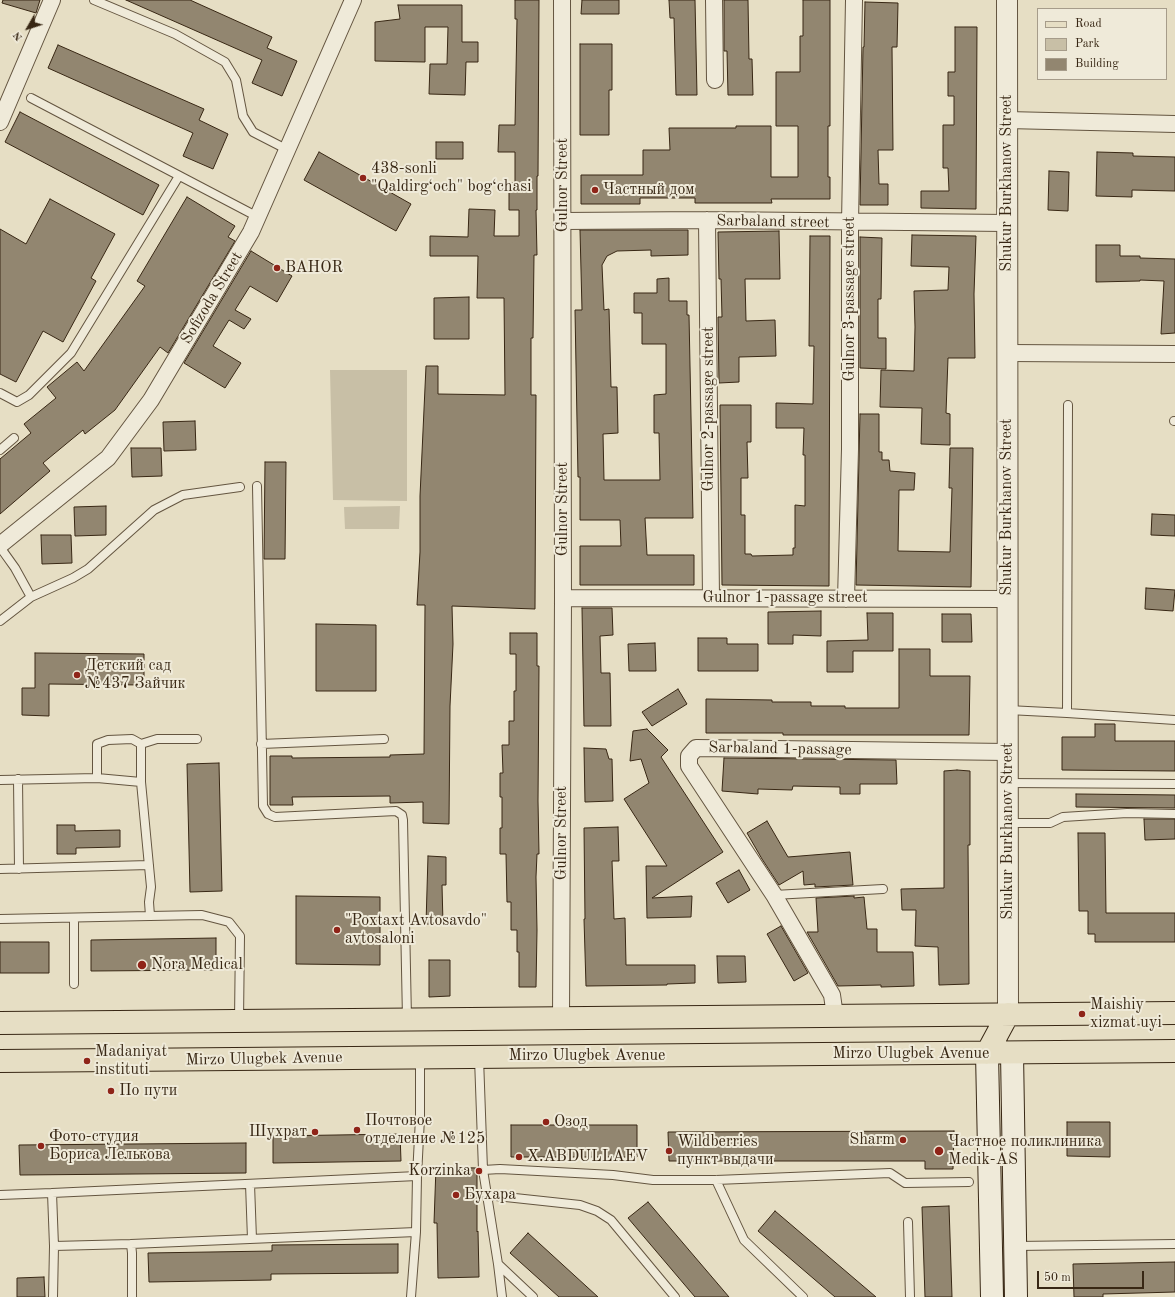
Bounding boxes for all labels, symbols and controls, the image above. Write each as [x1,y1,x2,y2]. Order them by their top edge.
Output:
north arrow [8,8,48,48]
legend [1037,8,1167,80]
text: Road [1075,18,1102,30]
text: N [11,29,25,43]
text: Park [1075,38,1100,50]
text: Building [1075,58,1119,70]
street label: Shukur Burkhanov Street [997,94,1017,272]
street label: Gulnor Street [553,138,573,232]
place label: 438-sonli "Qaldirg‘och" bog‘chasi [371,159,532,197]
marker: 438-sonli "Qaldirg‘och" bog‘chasi [358,173,368,183]
place label: Частный дом [603,180,695,200]
marker: Частный дом [590,185,600,195]
street label: Sarbaland street [716,211,830,233]
street label: Gulnor 3-passage street [840,216,860,382]
street label: Sofizoda Street [177,248,247,348]
place label: BAHOR [285,258,343,278]
marker: BAHOR [272,263,282,273]
street label: Gulnor 2-passage street [699,326,719,492]
street label: Shukur Burkhanov Street [997,418,1017,596]
street label: Gulnor Street [553,462,573,556]
street label: Gulnor 1-passage street [702,588,868,608]
place label: Детский сад №437 Зайчик [85,656,186,694]
marker: Детский сад №437 Зайчик [72,670,82,680]
street label: Sarbaland 1-passage [708,738,852,760]
street label: Shukur Burkhanov Street [998,742,1018,920]
street label: Gulnor Street [552,786,572,880]
place label: "Poxtaxt Avtosavdo" avtosaloni [345,911,487,949]
marker: "Poxtaxt Avtosavdo" avtosaloni [332,925,342,935]
place label: Nora Medical [151,955,243,975]
marker: Nora Medical [136,959,148,971]
place label: Maishiy xizmat uyi [1090,995,1162,1033]
marker: Maishiy xizmat uyi [1077,1009,1087,1019]
place label: Madaniyat instituti [95,1042,167,1080]
street label: Mirzo Ulugbek Avenue [833,1044,989,1064]
street label: Mirzo Ulugbek Avenue [509,1046,665,1066]
street label: Mirzo Ulugbek Avenue [185,1048,343,1070]
marker: Madaniyat instituti [82,1056,92,1066]
place label: По пути [119,1081,177,1101]
marker: По пути [106,1086,116,1096]
place label: Почтовое отделение №125 [365,1111,485,1149]
place label: Озод [554,1112,587,1132]
marker: Озод [541,1117,551,1127]
place label: Шухрат [249,1122,307,1142]
marker: Почтовое отделение №125 [352,1125,362,1135]
place label: Фото-студия Бориса Лелькова [49,1127,171,1165]
marker: Шухрат [310,1127,320,1137]
place label: Sharm [849,1130,895,1150]
place label: Wildberries пункт выдачи [677,1132,774,1170]
place label: Частное поликлиника Medik-AS [948,1132,1102,1170]
marker: Sharm [898,1135,908,1145]
marker: Фото-студия Бориса Лелькова [36,1141,46,1151]
marker: Частное поликлиника Medik-AS [933,1145,945,1157]
marker: Wildberries пункт выдачи [664,1146,674,1156]
place label: X.ABDULLAEV [527,1147,648,1167]
marker: X.ABDULLAEV [514,1152,524,1162]
place label: Korzinka [408,1161,471,1181]
marker: Korzinka [474,1166,484,1176]
place label: Бухара [464,1185,516,1205]
marker: Бухара [451,1190,461,1200]
scale bar [1039,1263,1146,1289]
text: 50 m [1044,1272,1071,1284]

